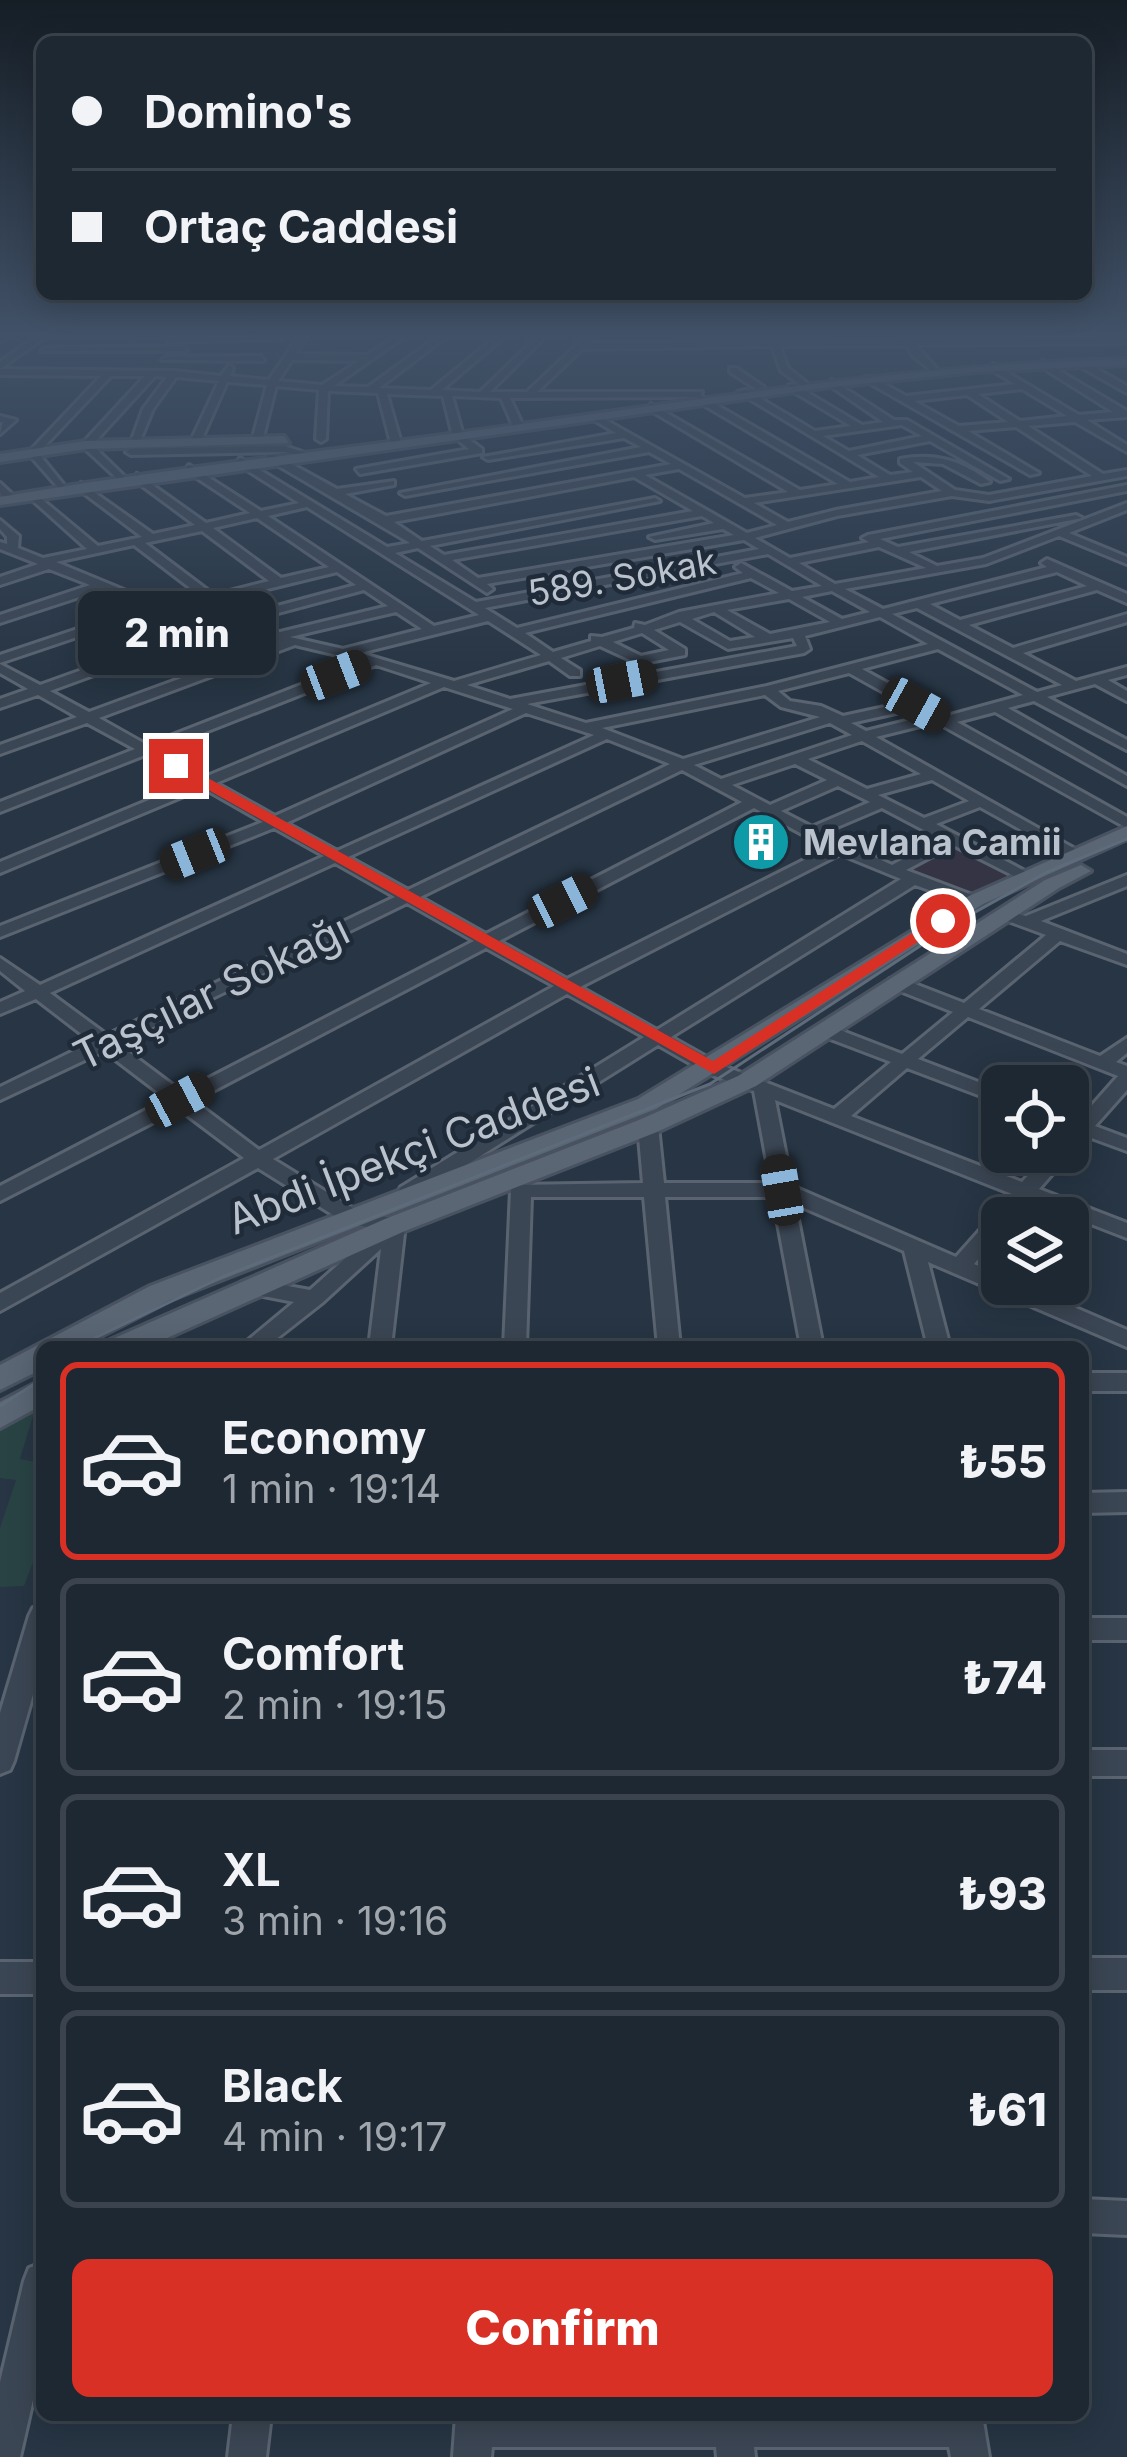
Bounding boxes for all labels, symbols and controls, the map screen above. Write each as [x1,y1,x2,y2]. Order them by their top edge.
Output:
text: Domino's [144,84,352,139]
text: Ortaç Caddesi [144,199,458,254]
street label: 589. Sokak [524,539,720,615]
callout: 2 min [77,592,275,676]
text: 2 min [124,609,230,656]
car [296,645,376,705]
car [583,656,661,706]
car [876,672,956,738]
route end [149,739,203,793]
building icon: Mevlana Camii [730,811,792,873]
place label: Mevlana Camii [803,820,1061,864]
car [155,824,235,884]
car [523,869,603,933]
route start [916,894,970,948]
street label: Taşçılar Sokağı [65,903,357,1081]
street label: Abdi İpekçi Caddesi [220,1056,606,1244]
map controls [981,1065,1089,1305]
button: locate [981,1065,1089,1173]
car [140,1067,220,1133]
car [758,1151,806,1229]
button: layers [981,1197,1089,1305]
icon: car [78,1407,186,1515]
text: Economy [222,1410,426,1465]
text: ₺55 [958,1434,1047,1489]
text: 1 min · 19:14 [222,1465,441,1512]
icon: car [78,1623,186,1731]
text: Comfort [222,1626,404,1681]
text: ₺74 [962,1650,1047,1705]
text: 2 min · 19:15 [222,1681,447,1728]
icon: car [78,1839,186,1947]
text: XL [222,1842,281,1897]
text: ₺93 [958,1866,1047,1921]
text: 3 min · 19:16 [222,1897,448,1944]
icon: car [78,2055,186,2163]
text: Black [222,2058,343,2113]
text: ₺61 [967,2082,1047,2137]
text: 4 min · 19:17 [222,2113,447,2160]
button: Confirm [72,2259,1053,2397]

